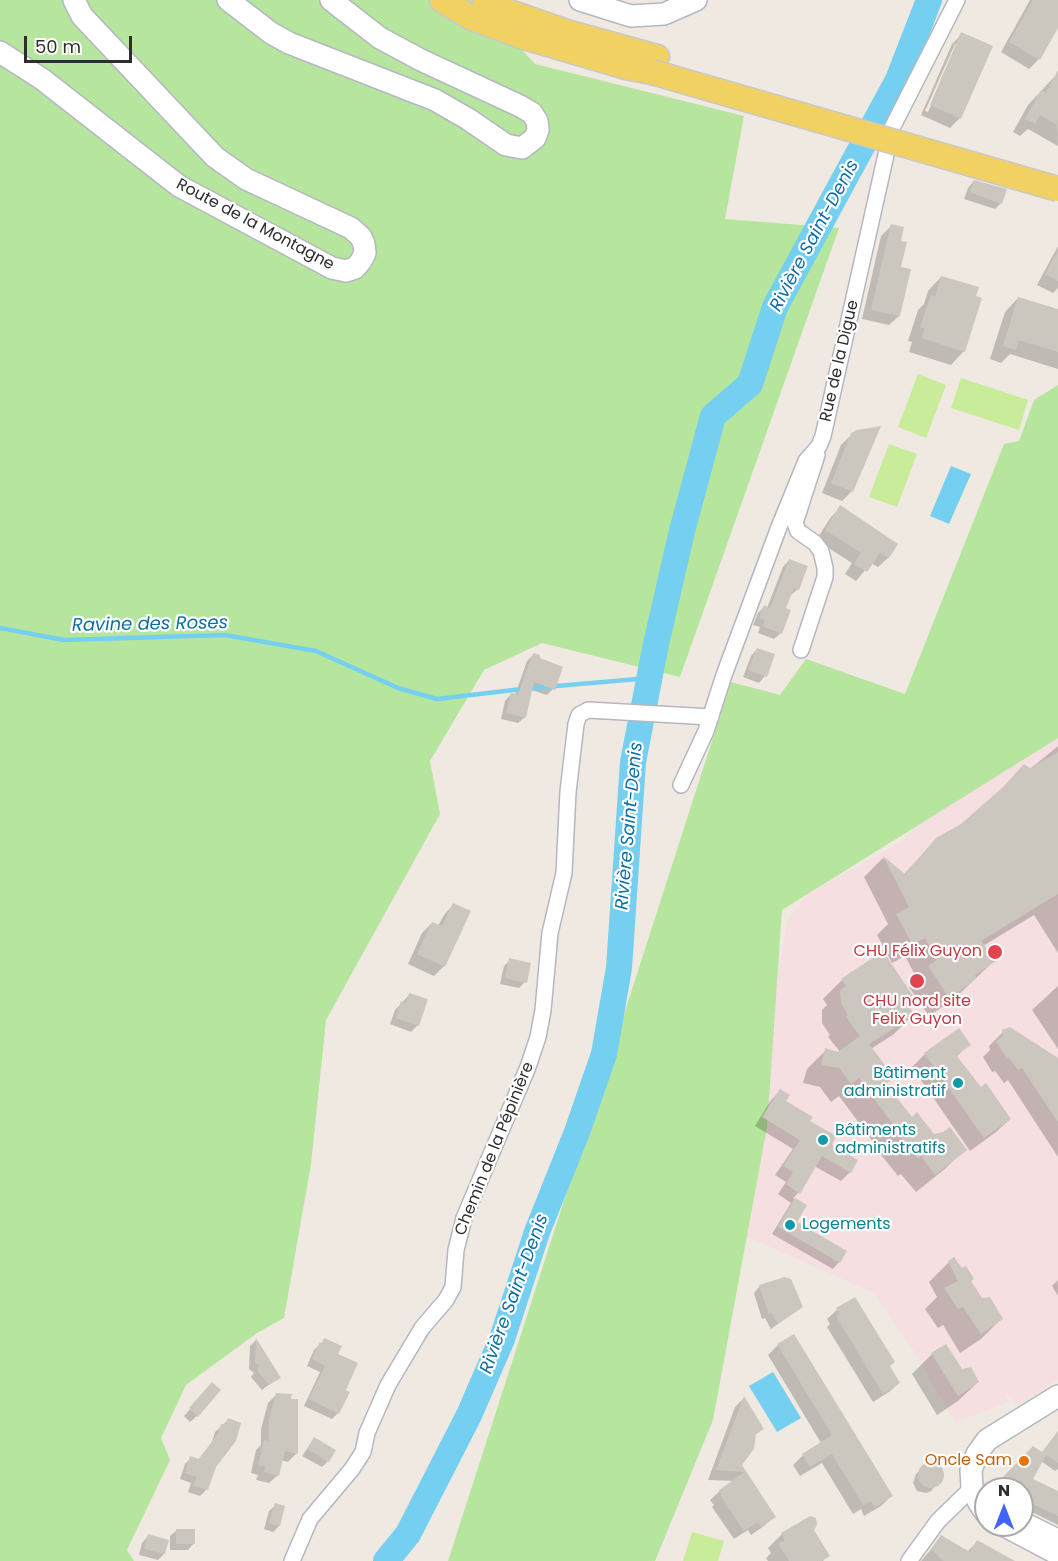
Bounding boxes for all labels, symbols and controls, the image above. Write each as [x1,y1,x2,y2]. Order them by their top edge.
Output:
scale bar [27,24,135,62]
text: 50 m [35,34,81,59]
water label: Rivière Saint-Denis [766,157,864,315]
street label: Route de la Montagne [173,175,337,275]
street label: Rue de la Digue [817,298,863,424]
water label: Ravine des Roses [72,613,228,637]
water label: Rivière Saint-Denis [612,741,648,911]
place label: CHU Félix Guyon [854,942,982,962]
marker: CHU Félix Guyon [986,943,1004,961]
marker: CHU nord site Felix Guyon [908,972,926,990]
place label: CHU nord site Felix Guyon [863,992,971,1030]
street label: Chemin de la Pépinière [451,1059,539,1239]
place label: Bâtiment administratif [844,1064,946,1102]
marker: Bâtiment administratif [951,1076,965,1090]
place label: Bâtiments administratifs [835,1121,946,1159]
marker: Bâtiments administratifs [816,1133,830,1147]
water label: Rivière Saint-Denis [476,1211,554,1377]
place label: Logements [802,1215,891,1235]
marker: Logements [783,1218,797,1232]
place label: Oncle Sam [925,1451,1012,1471]
marker: Oncle Sam [1017,1454,1031,1468]
north arrow [974,1477,1034,1537]
text: N [998,1479,1010,1502]

